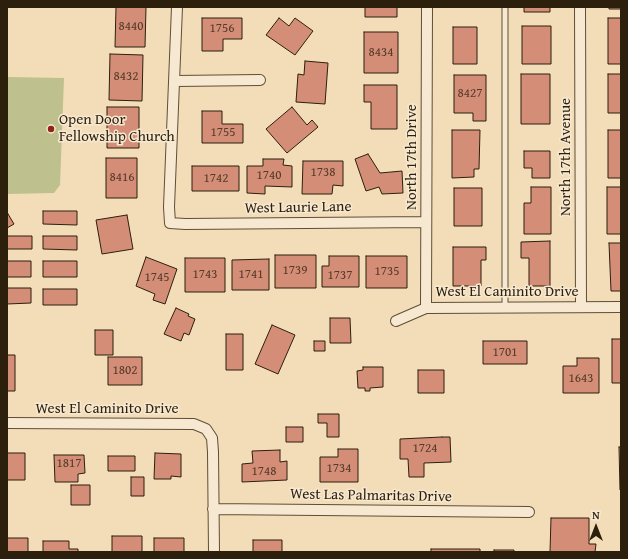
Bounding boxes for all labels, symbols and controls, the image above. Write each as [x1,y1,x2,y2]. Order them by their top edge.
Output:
house number: 8440 [118,19,144,35]
house number: 1756 [209,21,235,37]
house number: 8434 [368,45,394,61]
house number: 8432 [113,69,139,85]
house number: 8427 [457,86,483,102]
street label: North 17th Avenue [557,98,575,216]
street label: North 17th Drive [403,104,421,210]
place label: Open Door Fellowship Church [59,111,175,146]
marker: Open Door Fellowship Church [46,124,56,134]
house number: 1755 [210,125,236,141]
house number: 1738 [310,165,336,181]
house number: 1740 [256,168,282,184]
house number: 8416 [109,170,135,186]
house number: 1742 [203,171,229,187]
street label: West Laurie Lane [244,198,352,218]
house number: 1739 [282,263,308,279]
house number: 1735 [374,264,400,280]
house number: 1743 [192,267,218,283]
house number: 1741 [238,267,264,283]
house number: 1737 [327,268,353,284]
house number: 1745 [144,270,170,286]
street label: West El Caminito Drive [435,283,579,301]
house number: 1701 [492,345,518,361]
house number: 1802 [112,363,138,379]
house number: 1643 [568,371,594,387]
street label: West El Caminito Drive [35,400,179,418]
house number: 1724 [412,441,438,457]
house number: 1817 [56,456,82,472]
house number: 1734 [326,461,352,477]
house number: 1748 [251,464,277,480]
street label: West Las Palmaritas Drive [290,486,452,506]
north arrow [576,507,616,547]
text: N [592,507,600,523]

